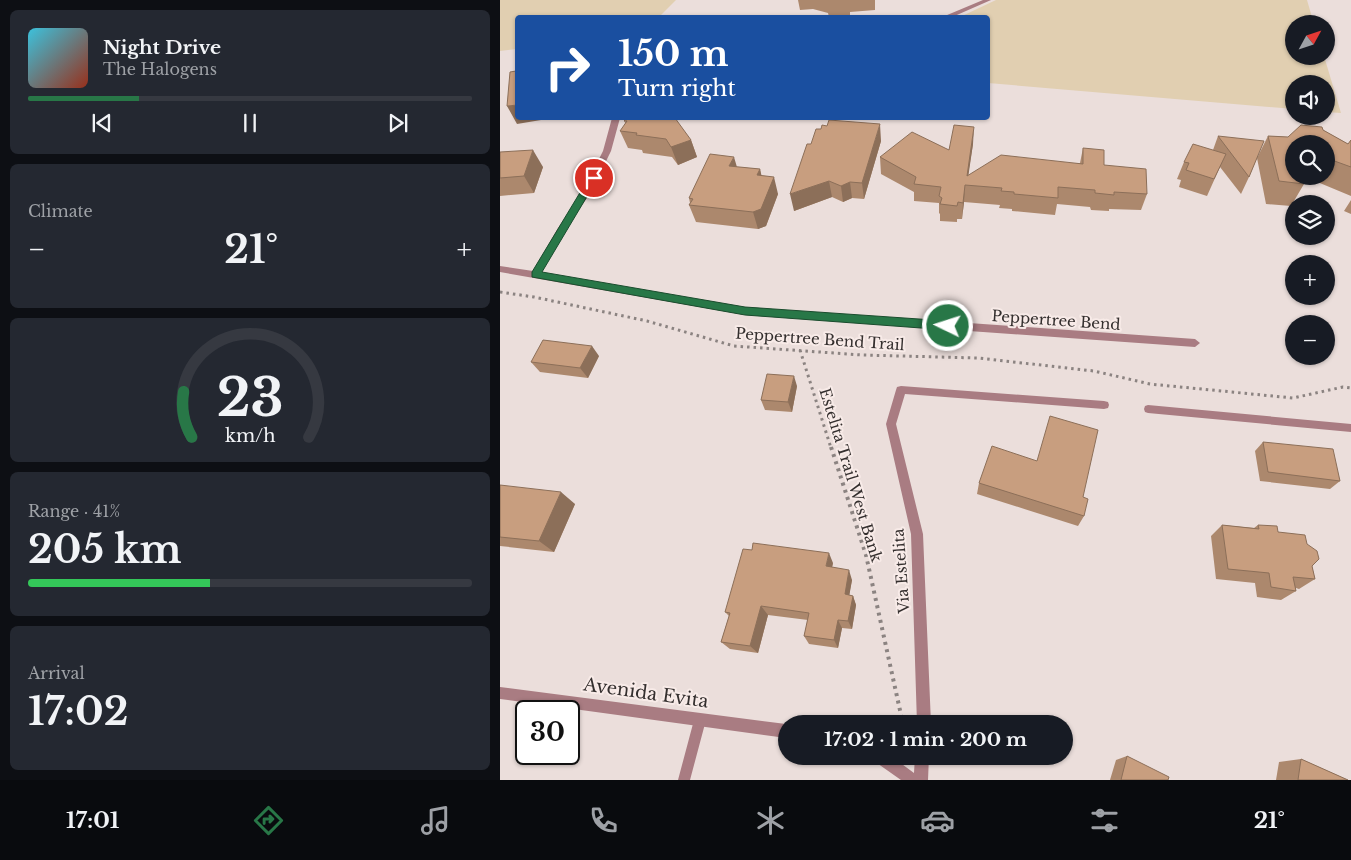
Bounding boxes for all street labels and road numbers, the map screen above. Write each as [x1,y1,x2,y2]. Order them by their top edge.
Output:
street label: Peppertree Bend [991,306,1121,334]
street label: Peppertree Bend Trail [735,324,905,354]
street label: Estelita Trail West Bank [815,386,887,565]
street label: Via Estelita [889,527,914,615]
street label: Avenida Evita [581,673,710,713]

